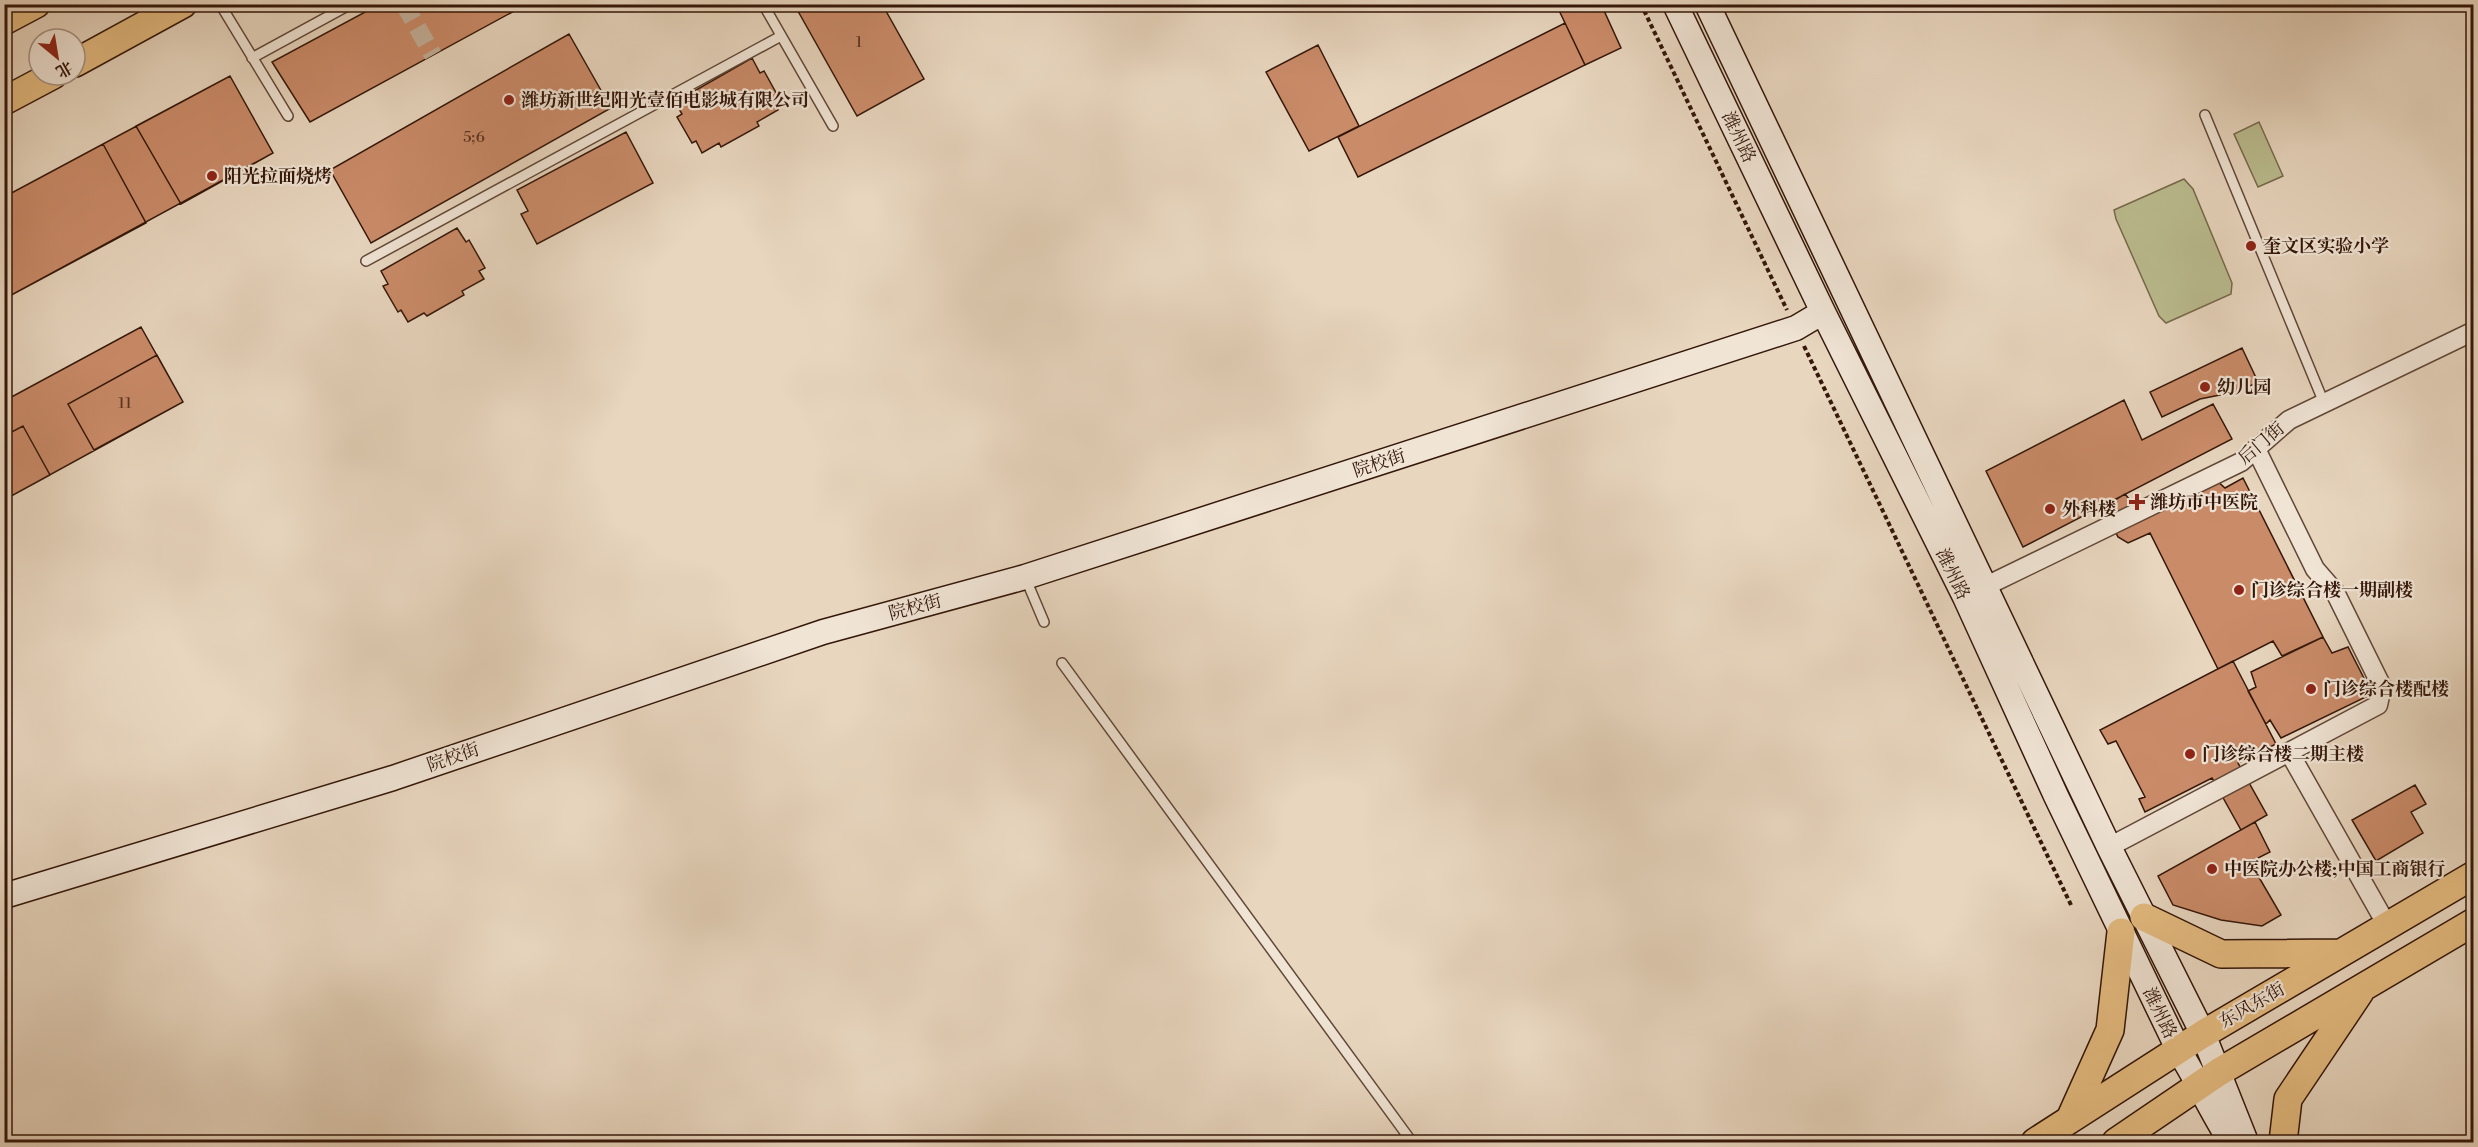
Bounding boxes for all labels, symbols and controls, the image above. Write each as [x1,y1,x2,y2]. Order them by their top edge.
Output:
north arrow [27,27,87,87]
house number: 1 [856,33,863,52]
text: 北 [52,56,76,82]
place label: 潍坊新世纪阳光壹佰电影城有限公司 [521,89,809,112]
marker: 潍坊新世纪阳光壹佰电影城有限公司 [502,93,516,107]
street label: 潍州路 [1716,108,1761,167]
house number: 5;6 [463,128,485,147]
place label: 阳光拉面烧烤 [224,165,332,188]
marker: 阳光拉面烧烤 [205,169,219,183]
place label: 奎文区实验小学 [2263,235,2389,258]
marker: 奎文区实验小学 [2244,239,2258,253]
place label: 幼儿园 [2217,376,2271,399]
marker: 幼儿园 [2198,380,2212,394]
house number: 11 [118,394,132,413]
street label: 后门街 [2233,417,2289,470]
street label: 院校街 [1350,444,1408,483]
place label: 潍坊市中医院 [2150,491,2258,514]
marker: 潍坊市中医院 [2128,493,2146,511]
place label: 外科楼 [2062,498,2116,521]
marker: 外科楼 [2043,502,2057,516]
street label: 潍州路 [1930,545,1975,604]
place label: 门诊综合楼一期副楼 [2251,579,2413,602]
marker: 门诊综合楼一期副楼 [2232,583,2246,597]
street label: 院校街 [886,589,944,626]
place label: 门诊综合楼配楼 [2323,678,2449,701]
marker: 门诊综合楼配楼 [2304,682,2318,696]
street label: 院校街 [424,738,482,777]
place label: 门诊综合楼二期主楼 [2202,743,2364,766]
marker: 门诊综合楼二期主楼 [2183,747,2197,761]
place label: 中医院办公楼;中国工商银行 [2224,858,2446,881]
marker: 中医院办公楼;中国工商银行 [2205,862,2219,876]
street label: 东风东街 [2215,977,2289,1033]
street label: 潍州路 [2137,984,2182,1043]

